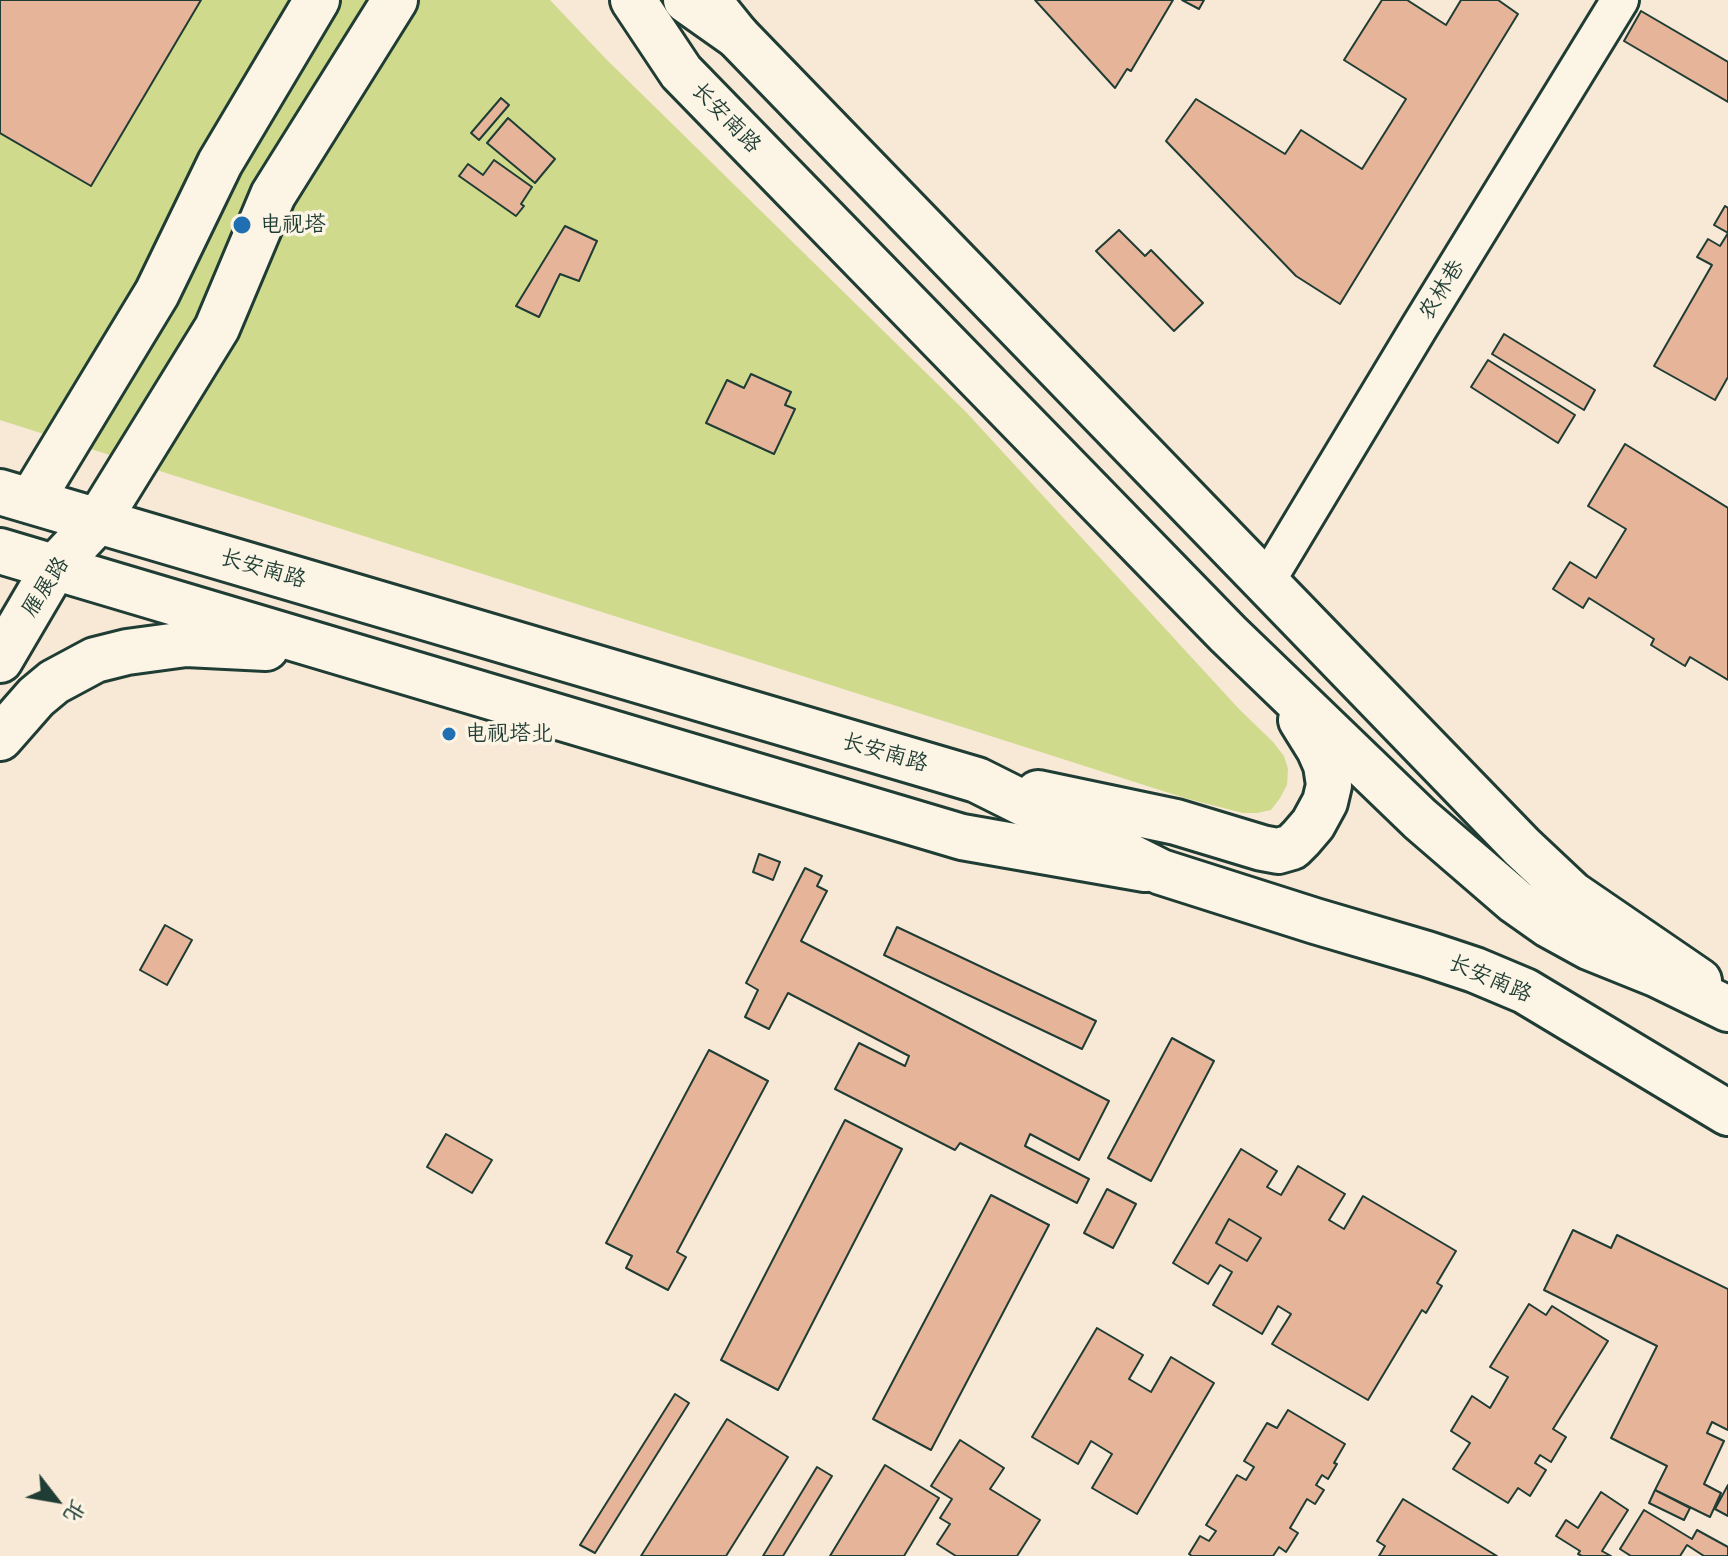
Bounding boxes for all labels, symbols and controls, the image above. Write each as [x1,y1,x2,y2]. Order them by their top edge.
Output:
street label: 长安南路 [686,77,766,159]
place label: 电视塔 [260,212,326,238]
marker: 电视塔 [231,214,253,236]
street label: 农林巷 [1413,255,1471,325]
street label: 长安南路 [217,544,309,594]
street label: 雁展路 [17,552,75,622]
place label: 电视塔北 [465,721,553,747]
marker: 电视塔北 [440,725,458,743]
street label: 长安南路 [839,728,931,778]
street label: 长安南路 [1444,950,1536,1008]
north arrow [16,1460,96,1540]
text: 北 [57,1495,97,1531]

